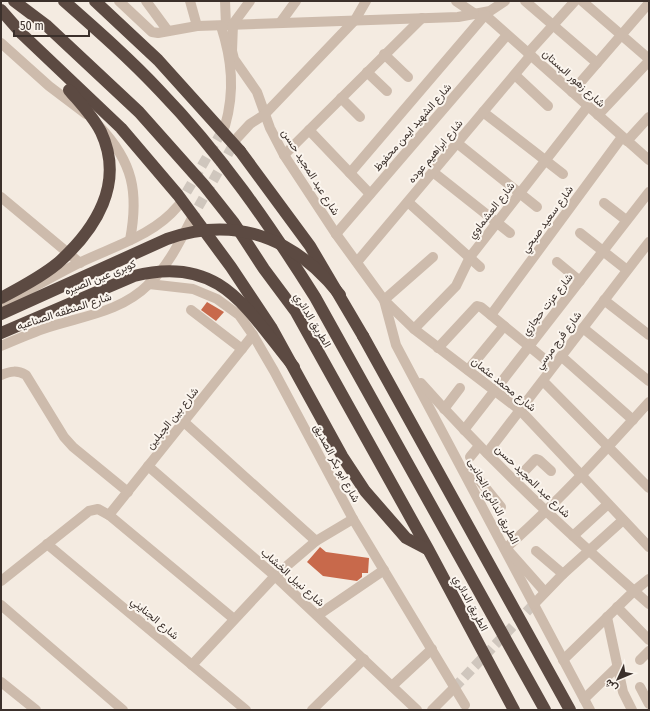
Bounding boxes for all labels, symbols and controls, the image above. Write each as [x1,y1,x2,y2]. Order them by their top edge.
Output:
scale bar [14,12,89,38]
text: 50 m [20,19,44,33]
street label: شارع زهور البستان [539,47,608,111]
street label: شارع الشهيد ايمن محفوظ [371,80,455,175]
street label: شارع ابراهيم عوده [405,117,467,186]
street label: شارع عبد المجيد حسن [278,127,343,219]
street label: شارع العشماوي [465,179,520,243]
street label: شارع سعيد صبحي [519,183,579,257]
street label: كوبرى عين الصيره [62,257,138,298]
street label: شارع عزت حجازي [519,270,578,340]
street label: شارع المنطقه الصناعيه [15,290,114,334]
street label: الطريق الدائري [289,291,334,351]
street label: شارع فرج مرسي [532,309,587,374]
street label: شارع محمد عثمان [468,354,539,415]
street label: شارع بين الجبلين [144,385,202,452]
street label: شارع ابو بكر الصديق [310,422,363,505]
street label: شارع عبد المجيد حسن [492,442,573,521]
street label: الطريق الدائري الجانبى [463,456,522,548]
street label: شارع نبيل الخشاب [258,545,327,610]
street label: الطريق الدائري [448,573,491,635]
street label: شارع الجنايني [126,595,182,645]
north arrow [598,659,638,699]
text: ش [602,676,620,695]

